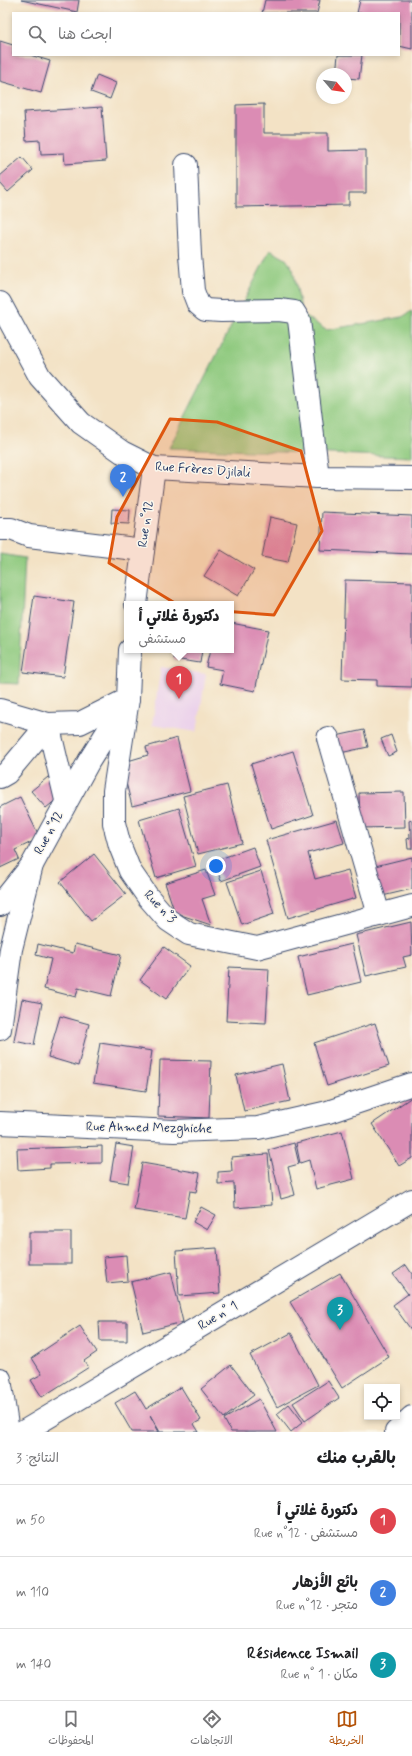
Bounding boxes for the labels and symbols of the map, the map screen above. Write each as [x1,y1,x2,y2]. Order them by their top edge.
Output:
north arrow [316,68,352,104]
street label: Rue Frères Djilali [155,458,252,482]
pin: 2 [110,464,136,497]
street label: Rue n°12 [134,500,158,548]
pin: 1 [166,666,192,699]
street label: Rue n°12 [31,808,68,858]
your location [206,856,226,876]
street label: Rue n°3 [140,887,180,927]
street label: Rue Ahmed Mezghiche [86,1118,212,1139]
pin: 3 [327,1297,353,1330]
street label: Rue n° 1 [195,1298,241,1334]

